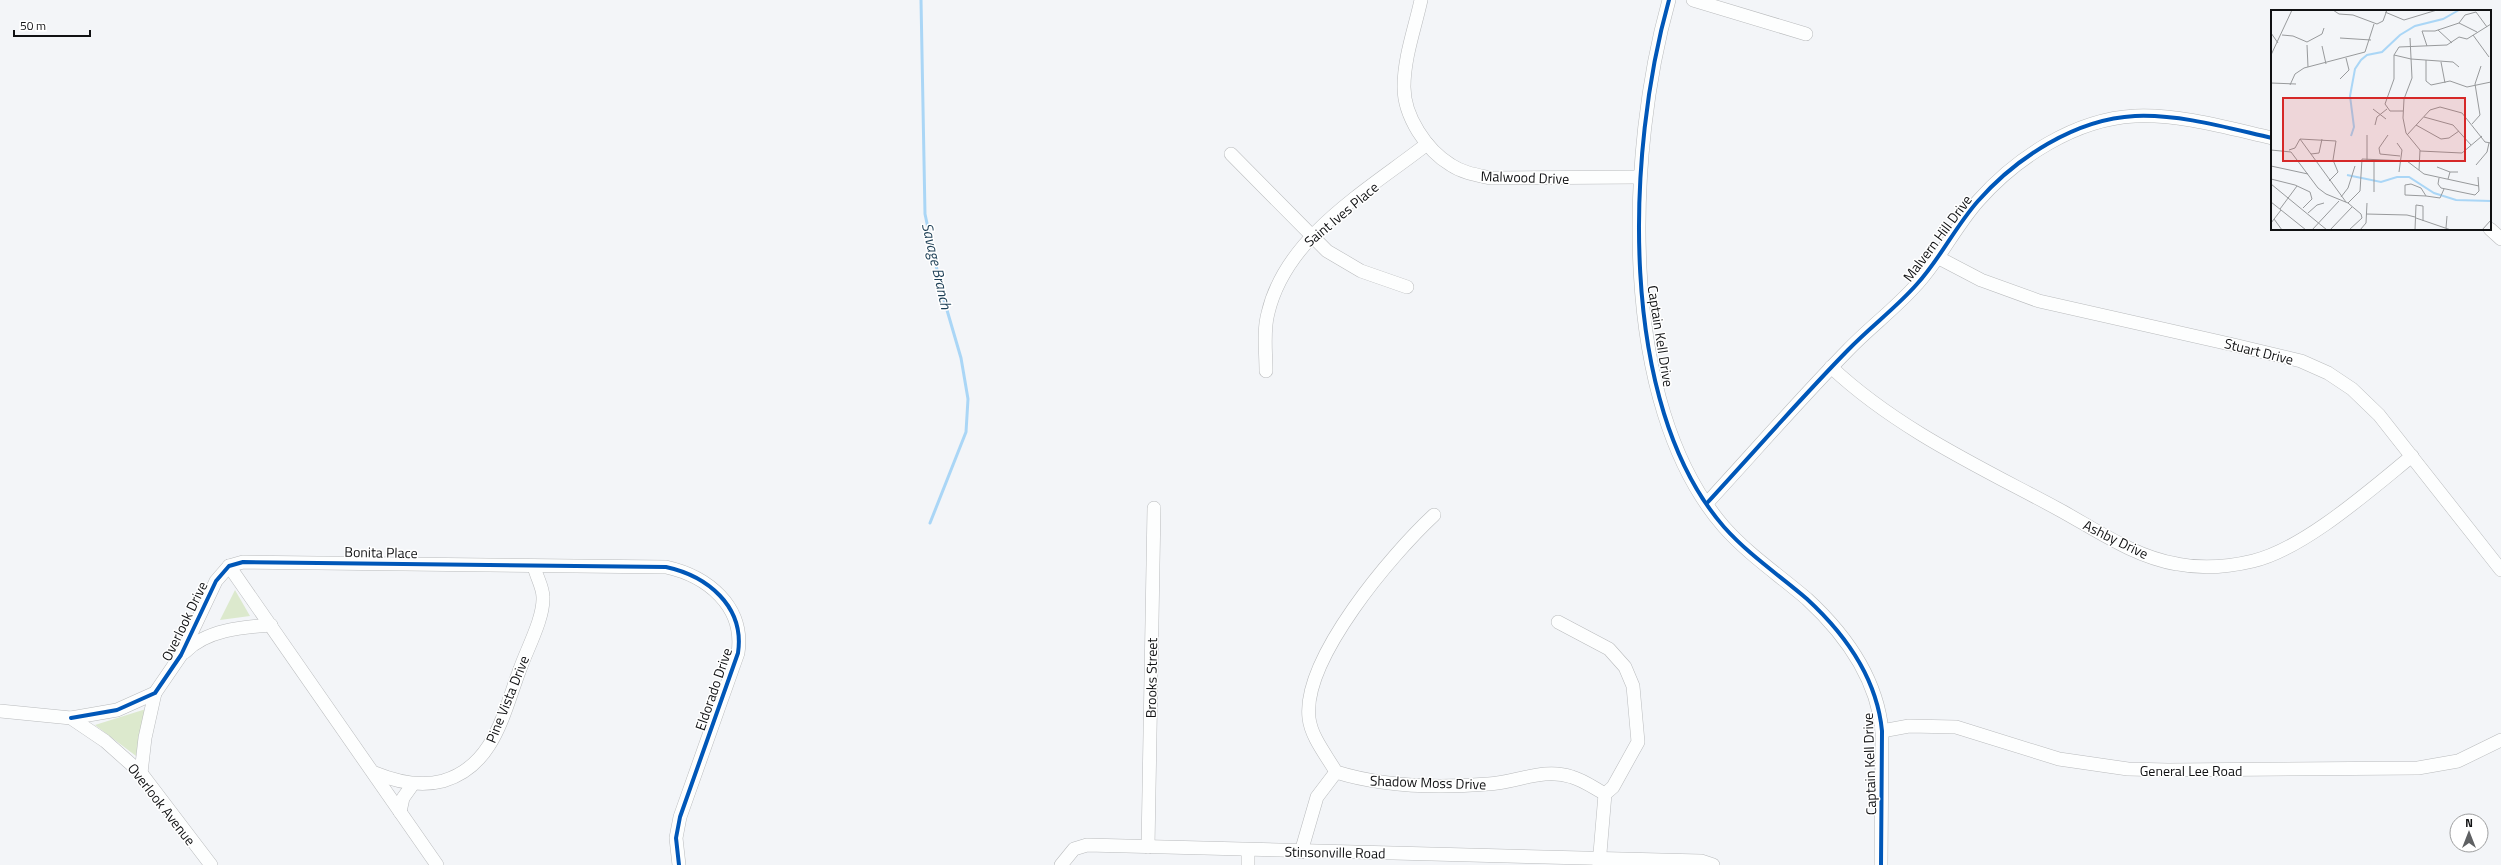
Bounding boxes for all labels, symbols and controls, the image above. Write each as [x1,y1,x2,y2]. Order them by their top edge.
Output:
inset map [2271,10,2491,230]
scale bar [14,12,90,38]
text: 50 m [20,16,46,35]
street label: Malwood Drive [1480,165,1570,189]
street label: Saint Ives Place [1299,177,1383,251]
street label: Malvern Hill Drive [1897,190,1977,286]
water label: Savage Branch [916,220,958,312]
street label: Captain Kell Drive [1643,284,1679,388]
street label: Stuart Drive [2222,332,2296,370]
street label: Ashby Drive [2080,514,2152,564]
street label: Bonita Place [344,541,418,563]
street label: Overlook Drive [156,578,212,664]
street label: Brooks Street [1140,637,1162,718]
street label: Eldorado Drive [689,645,737,733]
street label: Pine Vista Drive [480,652,534,746]
street label: Captain Kell Drive [1857,712,1881,816]
street label: Overlook Avenue [123,758,201,850]
street label: General Lee Road [2140,760,2242,781]
street label: Shadow Moss Drive [1369,769,1487,795]
north arrow [2449,813,2489,853]
text: N [2465,815,2473,831]
street label: Stinsonville Road [1284,841,1386,863]

